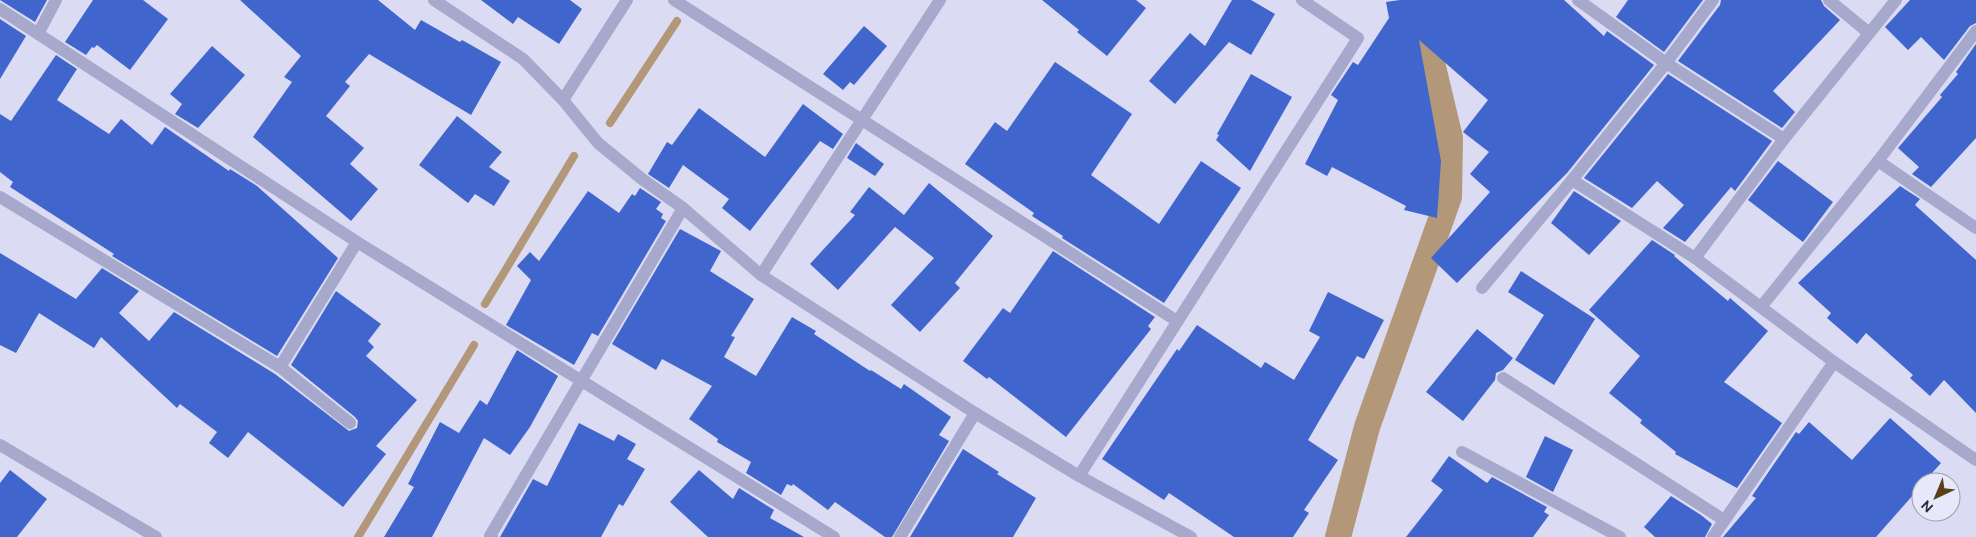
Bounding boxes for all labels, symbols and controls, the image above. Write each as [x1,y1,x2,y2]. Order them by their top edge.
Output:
north arrow [1911,472,1961,522]
text: N [1918,497,1936,516]

